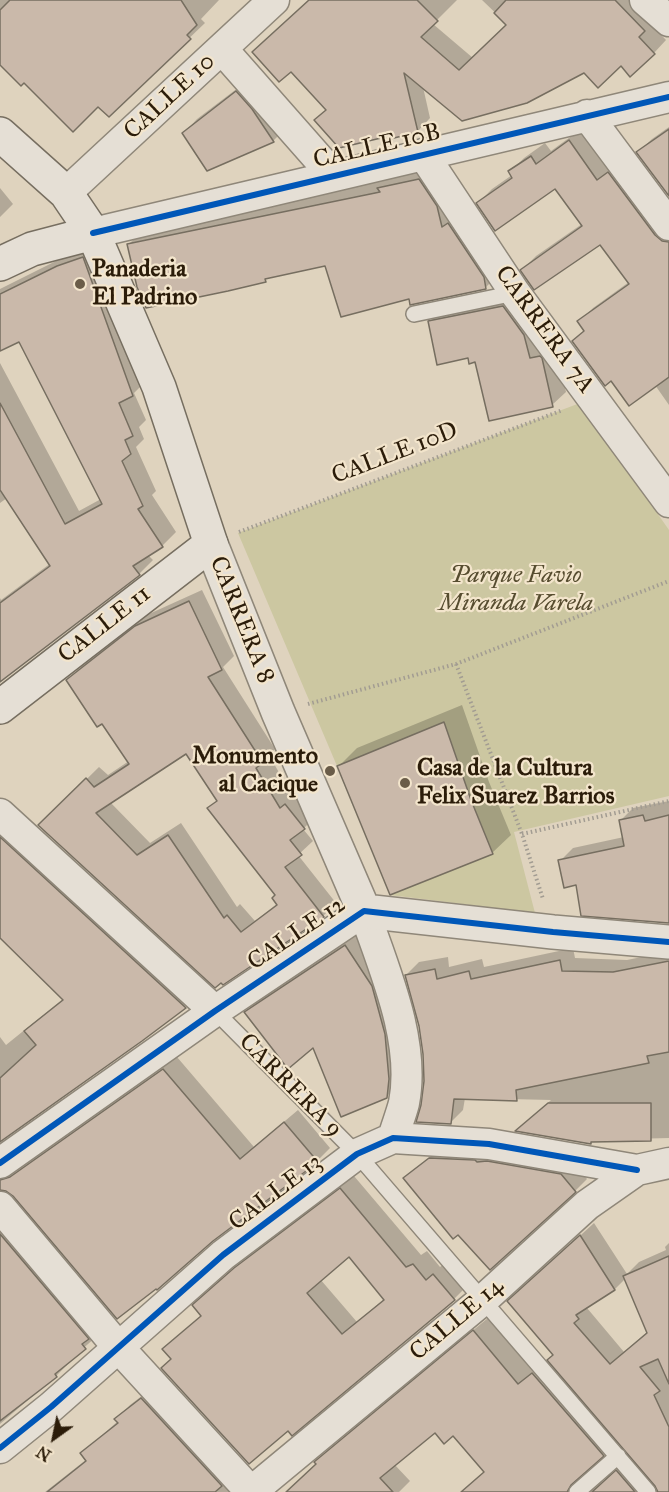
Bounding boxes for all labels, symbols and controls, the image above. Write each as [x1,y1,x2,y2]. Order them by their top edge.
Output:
street label: CALLE 10 [119,48,221,146]
street label: CALLE 10B [311,118,443,176]
place label: Panaderia El Padrino [92,256,197,312]
street label: CARRERA 7A [488,261,600,399]
marker: Panaderia El Padrino [73,277,87,291]
street label: CALLE 10D [328,417,462,491]
street label: CARRERA 8 [202,552,280,688]
park label: Parque Favio Miranda Varela [439,562,593,618]
street label: CALLE 11 [53,580,157,670]
place label: Monumento al Cacique [192,743,318,799]
place label: Casa de la Cultura Felix Suarez Barrios [417,755,614,811]
marker: Monumento al Cacique [323,764,337,778]
marker: Casa de la Cultura Felix Suarez Barrios [398,776,412,790]
street label: CALLE 12 [243,891,351,977]
street label: CARRERA 9 [232,1028,348,1144]
street label: CALLE 13 [224,1149,328,1237]
street label: CALLE 14 [404,1273,510,1367]
north arrow [24,1408,84,1468]
text: N [33,1442,55,1465]

